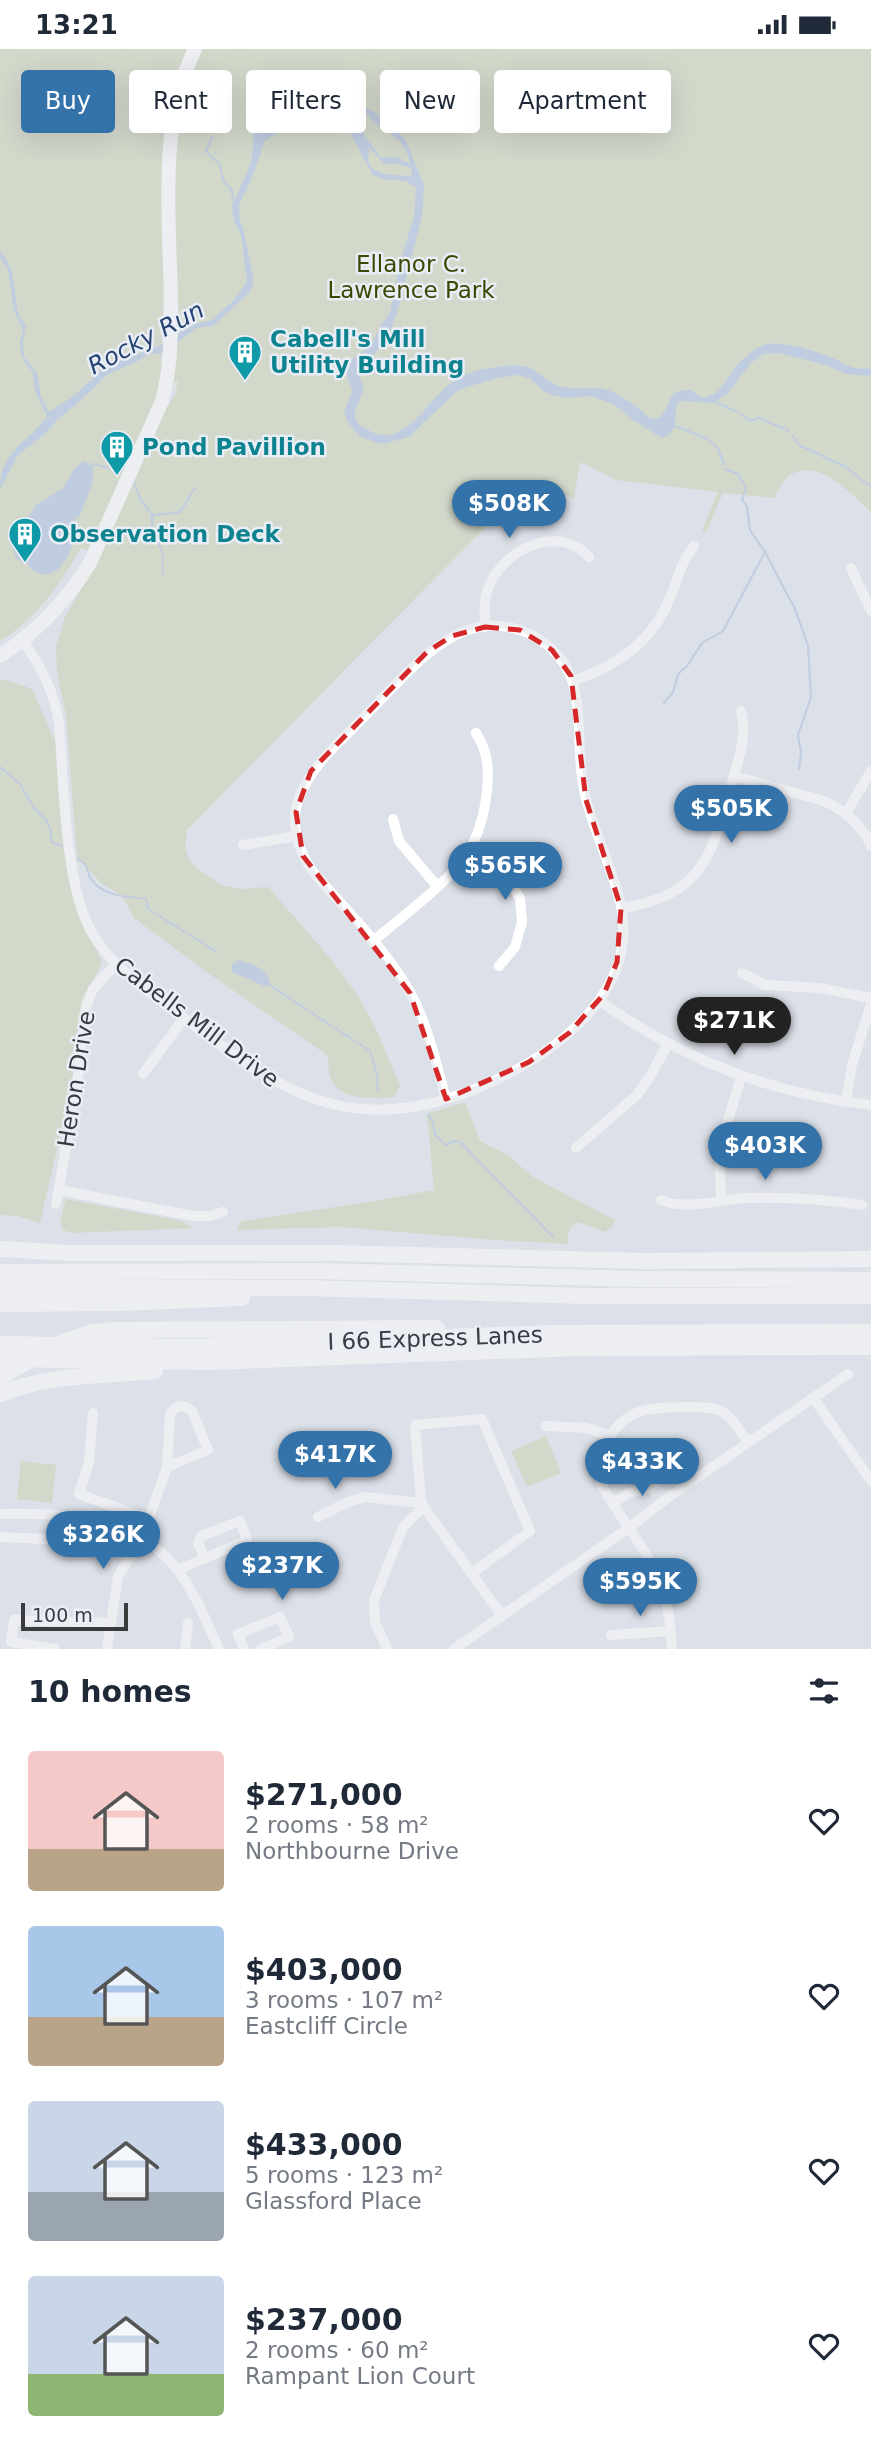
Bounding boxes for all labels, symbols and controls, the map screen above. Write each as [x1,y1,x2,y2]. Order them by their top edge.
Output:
text: 13:21 [35,10,118,40]
chip: Buy [21,70,115,133]
chip: Rent [129,70,232,133]
chip: Filters [246,70,366,133]
chip: New [380,70,480,133]
chip: Apartment [494,70,671,133]
park label: Ellanor C. Lawrence Park [327,251,495,303]
water label: Rocky Run [83,296,209,380]
place label: Cabell's Mill Utility Building [270,326,464,378]
building icon: Cabell's Mill Utility Building [226,333,264,382]
building icon: Pond Pavillion [98,428,136,477]
place label: Pond Pavillion [142,434,326,460]
pin: $508K [460,481,558,540]
text: $508K [468,490,550,516]
building icon: Observation Deck [6,515,44,564]
place label: Observation Deck [50,521,281,547]
pin: $505K [682,785,780,845]
text: $505K [690,795,772,821]
pin: $565K [456,843,554,902]
text: $565K [464,852,546,878]
street label: Cabells Mill Drive [110,952,284,1092]
pin: $271K [685,997,783,1057]
text: $271K [693,1007,775,1033]
street label: Heron Drive [52,1009,100,1149]
pin: $403K [716,1123,814,1182]
text: $403K [724,1132,806,1158]
street label: I 66 Express Lanes [327,1321,543,1355]
pin: $417K [286,1431,384,1491]
pin: $433K [593,1439,691,1498]
text: $417K [294,1441,376,1467]
text: $433K [601,1448,683,1474]
pin: $326K [54,1511,152,1571]
text: $326K [62,1521,144,1547]
pin: $237K [233,1543,331,1602]
text: $237K [241,1552,323,1578]
pin: $595K [591,1559,689,1618]
text: $595K [599,1568,681,1594]
scale bar [21,1600,128,1632]
text: 100 m [32,1604,93,1626]
icon: filters [805,1672,843,1710]
text: 10 homes [28,1674,192,1709]
text: $271,000 [245,1777,403,1812]
icon: home [84,1779,168,1863]
icon: heart [805,1802,843,1840]
text: 2 rooms · 58 m² [245,1812,429,1838]
text: Northbourne Drive [245,1838,459,1864]
text: $403,000 [245,1952,403,1987]
icon: home [84,1954,168,2038]
icon: heart [805,1977,843,2015]
text: 3 rooms · 107 m² [245,1987,443,2013]
text: Eastcliff Circle [245,2013,408,2039]
text: $433,000 [245,2127,403,2162]
icon: home [84,2129,168,2213]
icon: heart [805,2152,843,2190]
text: 5 rooms · 123 m² [245,2162,443,2188]
text: Glassford Place [245,2188,422,2214]
text: $237,000 [245,2302,403,2337]
icon: home [84,2304,168,2388]
icon: heart [805,2327,843,2365]
text: 2 rooms · 60 m² [245,2337,429,2363]
text: Rampant Lion Court [245,2363,475,2389]

